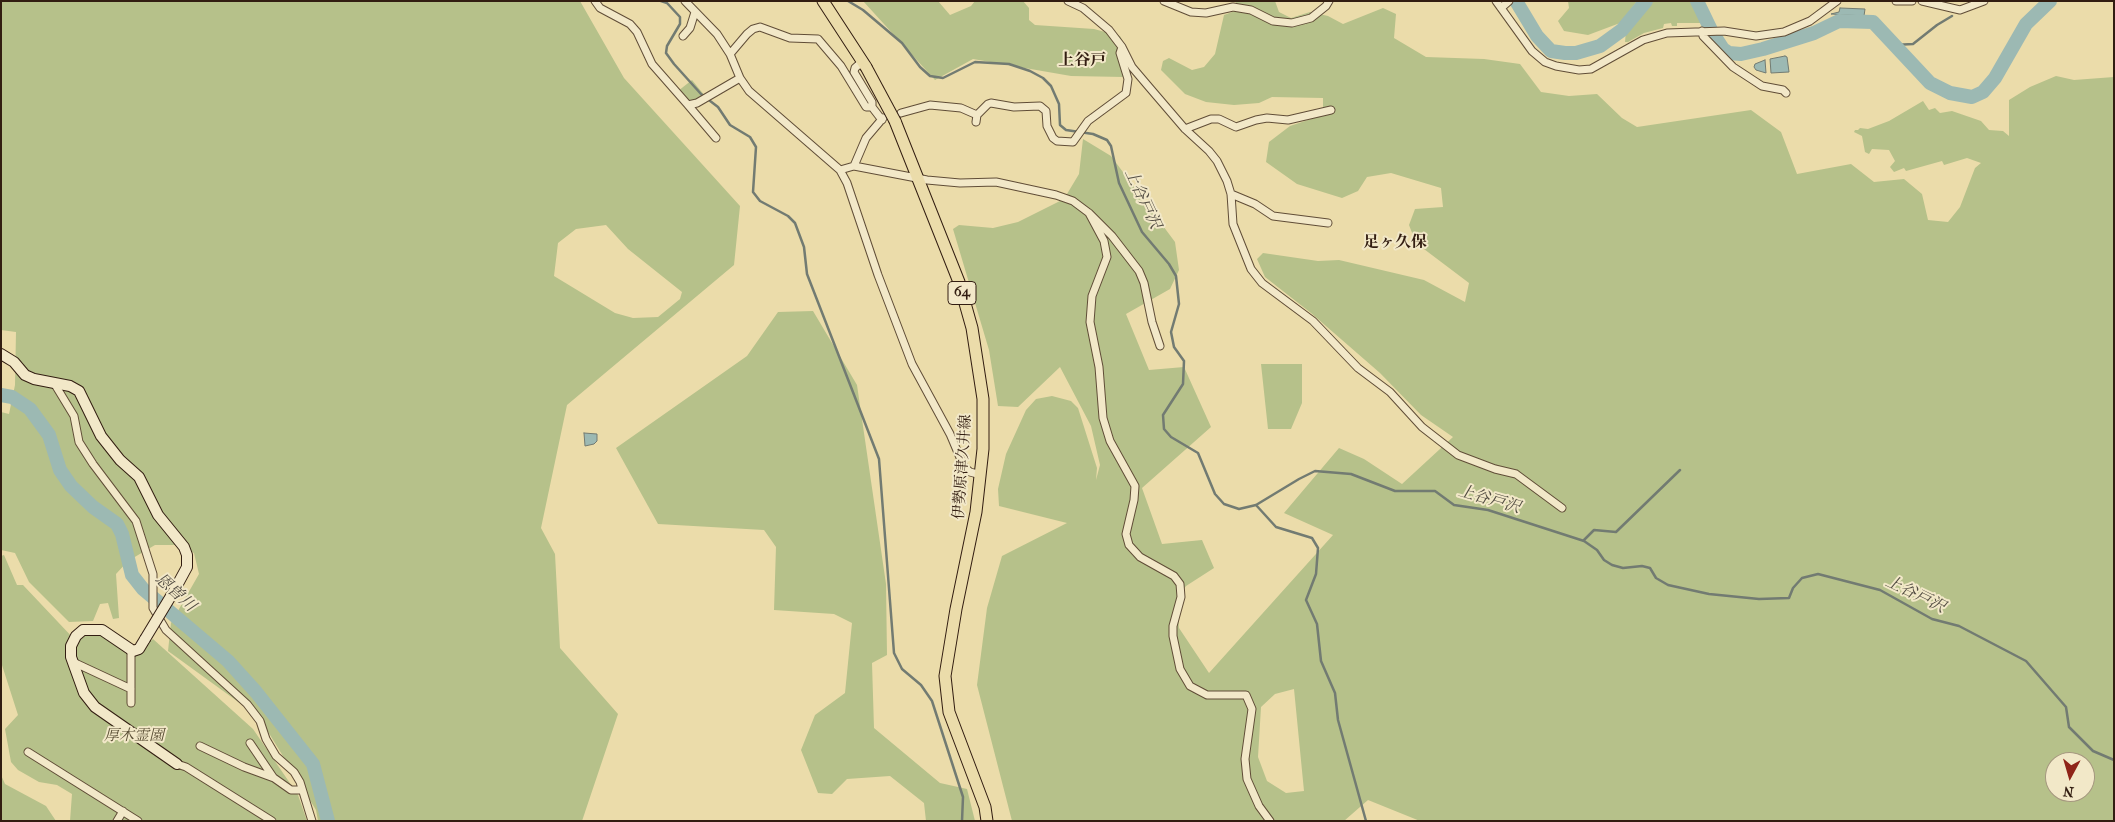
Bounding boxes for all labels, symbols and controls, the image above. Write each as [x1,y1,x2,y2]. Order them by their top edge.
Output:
district label: 上谷戸 [1058,51,1106,71]
water label: 上谷戸沢 [1120,166,1164,232]
district label: 足ヶ久保 [1363,233,1427,253]
road number: 64 [948,282,976,304]
street label: 伊勢原津久井線 [950,414,976,520]
water label: 上谷戸沢 [1456,482,1522,518]
water label: 恩曽川 [151,570,199,616]
water label: 上谷戸沢 [1882,572,1948,618]
park label: 厚木霊園 [104,727,164,745]
north arrow [2045,752,2095,802]
text: N [2062,782,2075,800]

